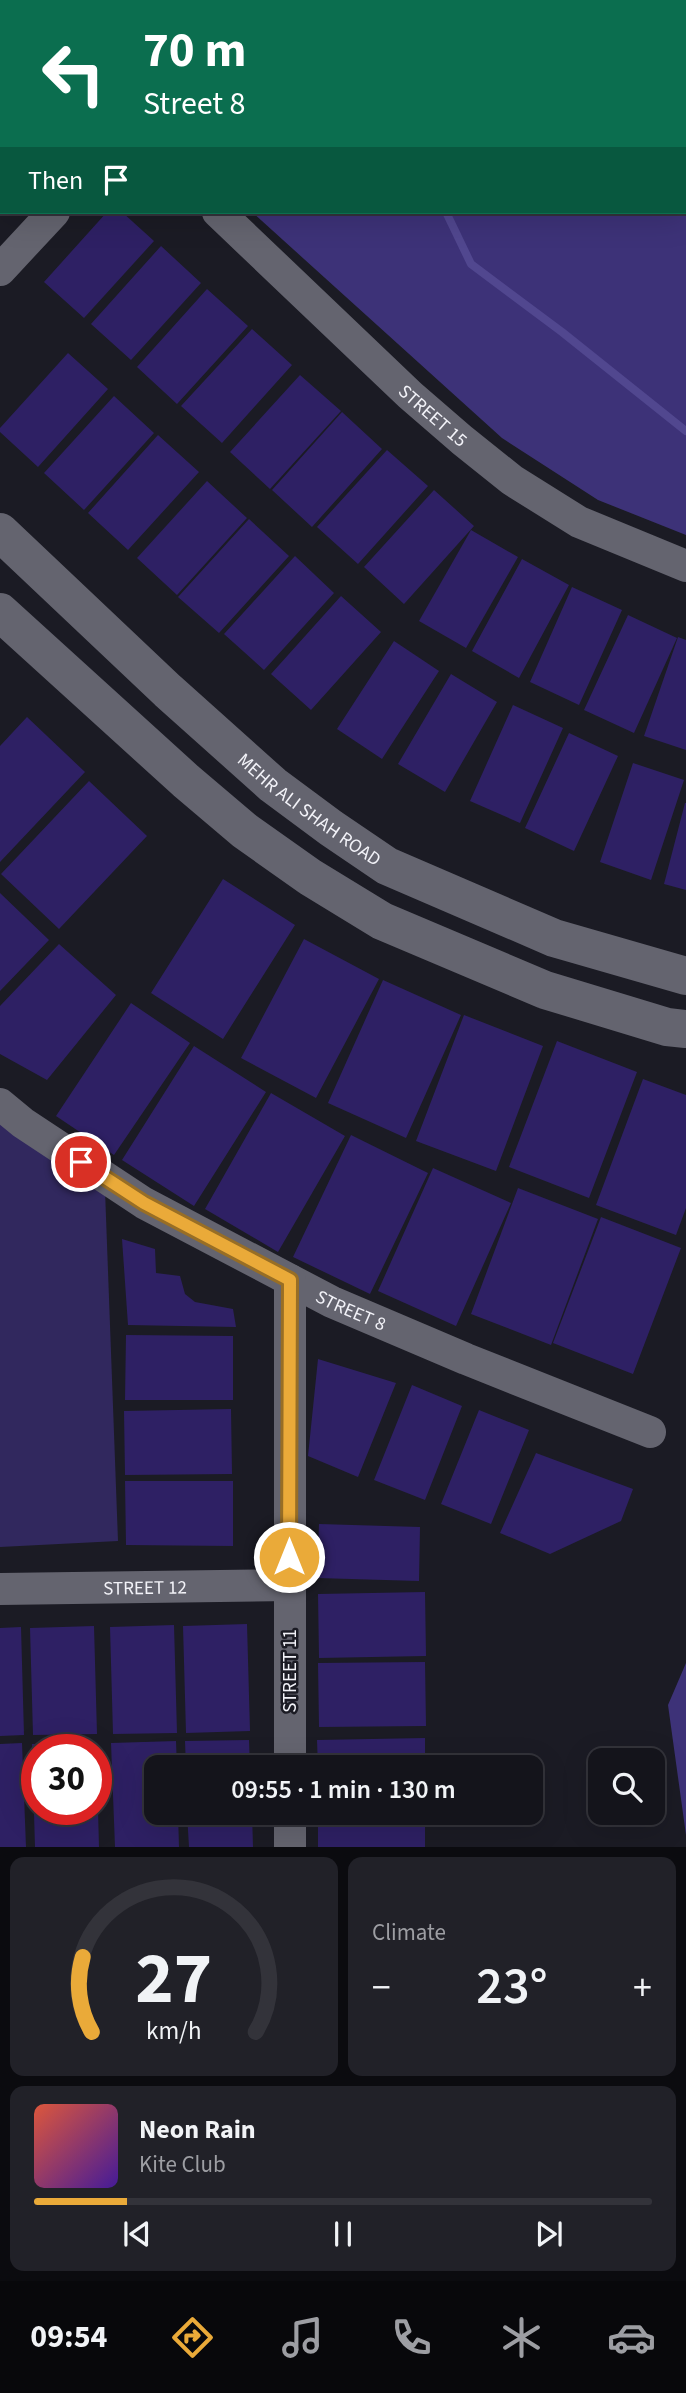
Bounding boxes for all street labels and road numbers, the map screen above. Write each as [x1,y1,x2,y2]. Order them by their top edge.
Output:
street label: STREET 15 [392,379,473,454]
street label: MEHR ALI SHAH ROAD [231,747,386,873]
street label: STREET 8 [310,1284,390,1338]
street label: STREET 12 [103,1574,187,1603]
street label: STREET 11 [277,1629,304,1713]

